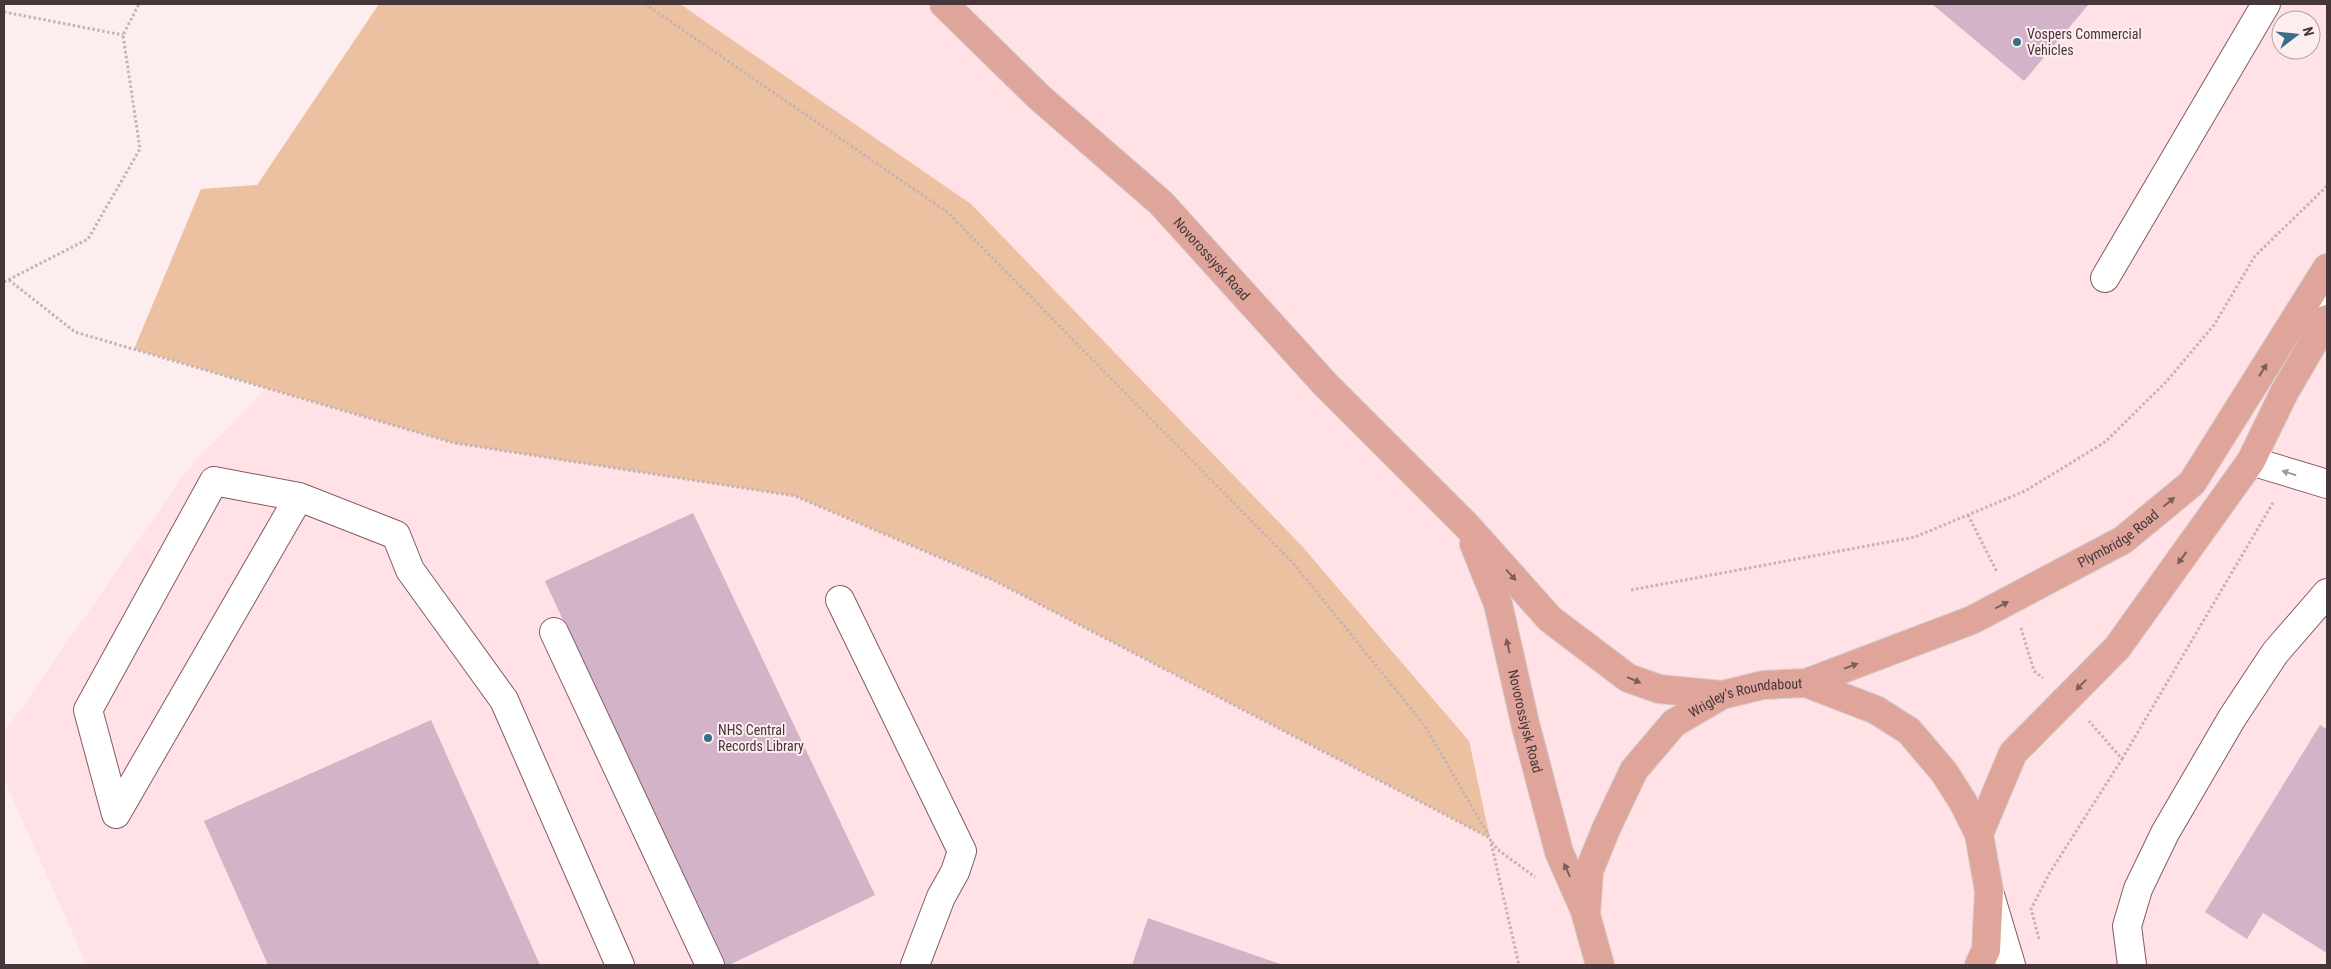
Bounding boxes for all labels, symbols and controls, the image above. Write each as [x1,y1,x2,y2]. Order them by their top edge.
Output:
north arrow [2271,10,2321,60]
text: N [2300,25,2317,38]
place label: Vospers Commercial Vehicles [2027,26,2142,58]
marker: Vospers Commercial Vehicles [2011,36,2023,48]
street label: Novorossiysk Road [1170,214,1253,303]
one-way arrow [2258,364,2267,377]
one-way arrow [2282,468,2297,476]
one-way arrow [2162,496,2175,507]
street label: Plymbridge Road [2075,506,2162,571]
one-way arrow [2177,551,2187,565]
one-way arrow [1505,569,1517,581]
one-way arrow [1994,601,2009,609]
one-way arrow [1504,638,1512,653]
one-way arrow [1844,662,1859,670]
street label: Novorossiysk Road [1505,668,1546,775]
street label: Wrigley's Roundabout [1686,675,1803,721]
one-way arrow [1627,676,1641,684]
one-way arrow [2075,679,2087,691]
place label: NHS Central Records Library [718,722,804,754]
marker: NHS Central Records Library [702,732,714,744]
one-way arrow [1562,863,1570,877]

